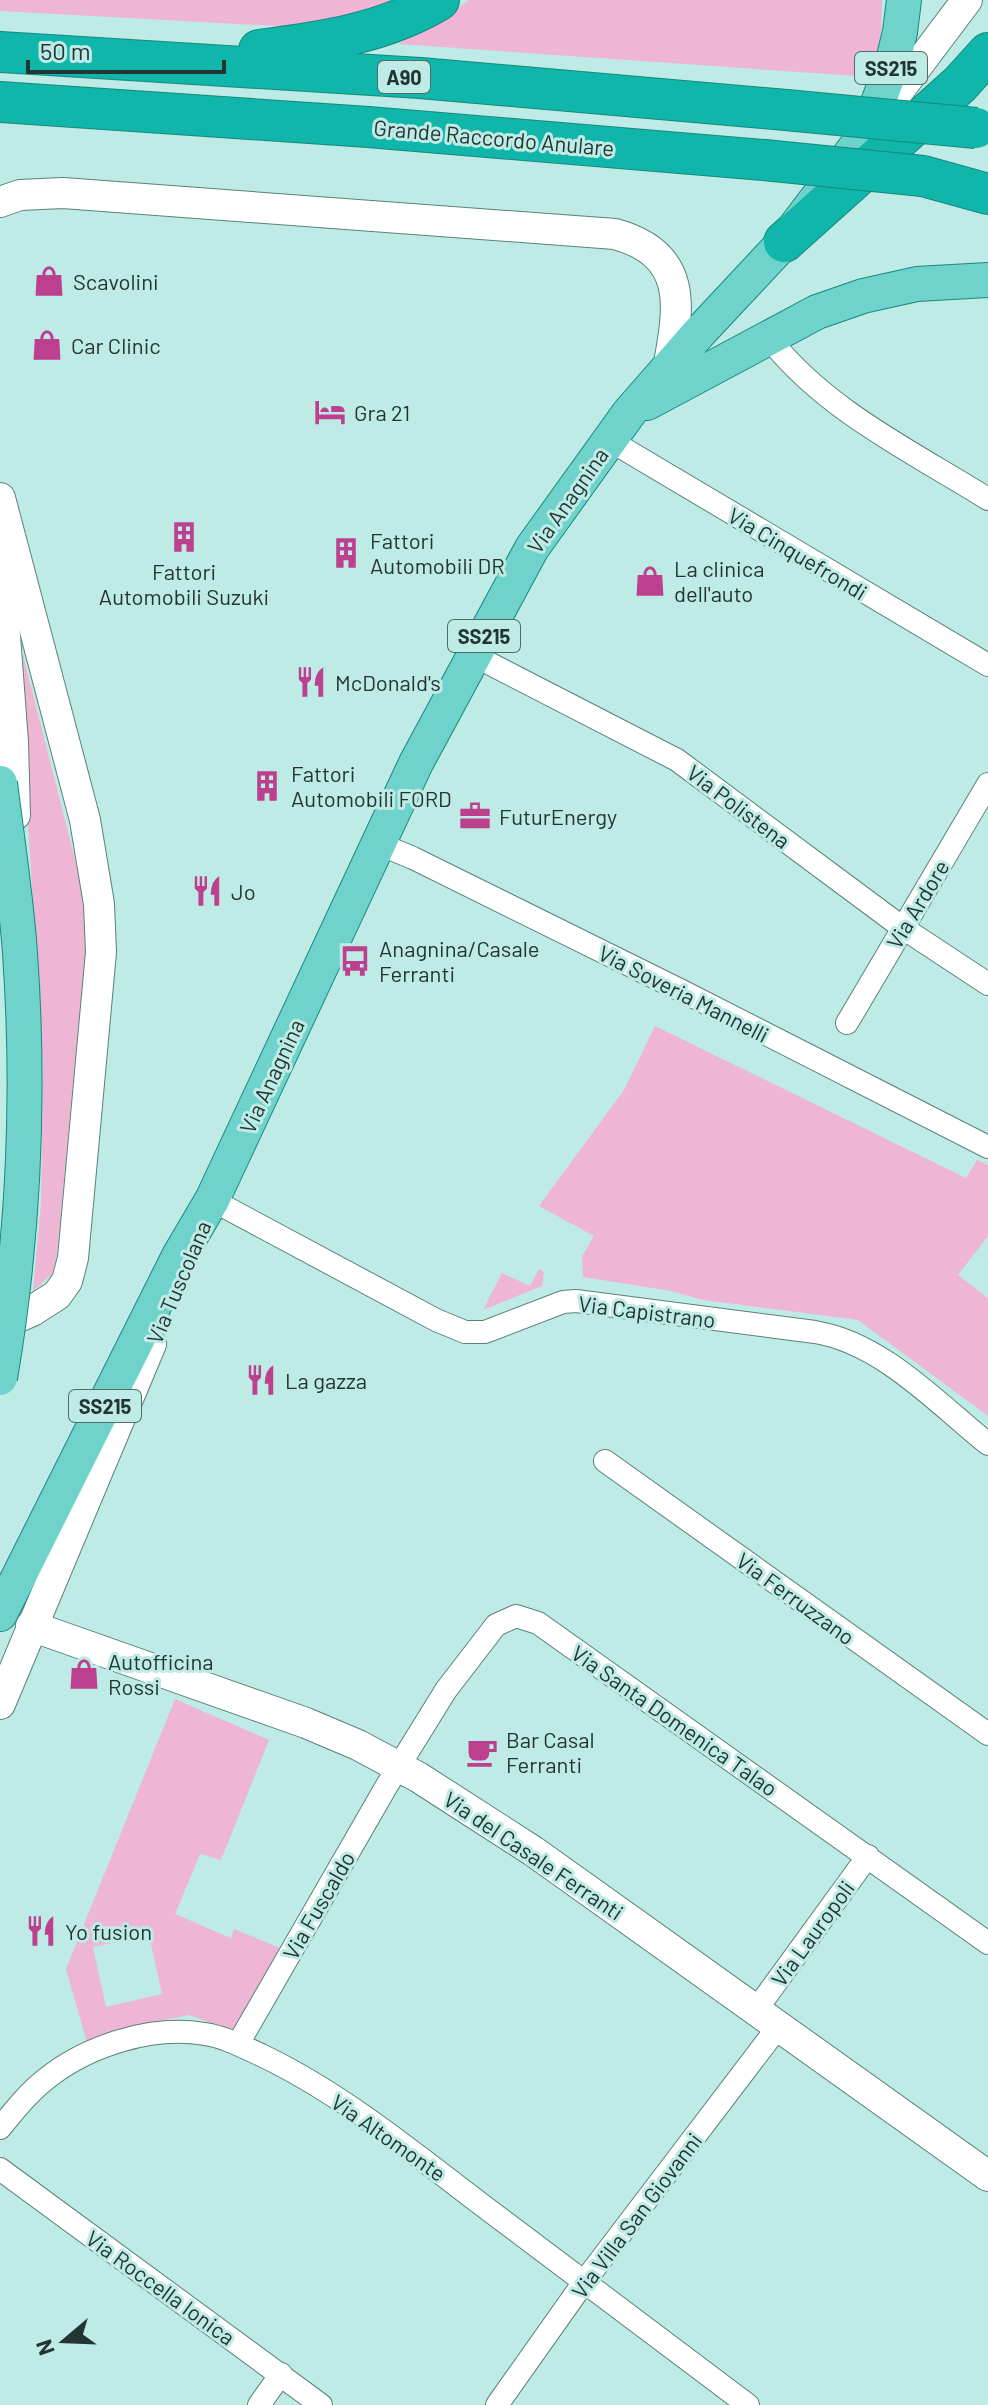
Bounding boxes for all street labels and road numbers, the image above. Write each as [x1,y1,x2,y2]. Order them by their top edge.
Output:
road number: SS215 [855,52,927,84]
road number: A90 [378,61,430,93]
street label: Grande Raccordo Anulare [373,114,615,160]
street label: Via Anagnina [521,442,613,558]
street label: Via Cinquefrondi [724,501,872,605]
road number: SS215 [448,620,520,652]
street label: Via Polistena [682,759,796,853]
street label: Via Ardore [880,855,954,953]
street label: Via Soveria Mannelli [594,939,774,1047]
street label: Via Anagnina [233,1015,309,1137]
street label: Via Tuscolana [140,1217,216,1347]
street label: Via Capistrano [577,1290,717,1332]
road number: SS215 [69,1390,141,1422]
street label: Via Ferruzzano [732,1546,860,1650]
street label: Via Santa Domenica Talao [567,1639,783,1801]
street label: Via del Casale Ferranti [439,1785,629,1925]
street label: Via Fuscaldo [277,1846,359,1964]
street label: Via Lauropoli [765,1875,859,1991]
street label: Via Altomonte [327,2088,451,2186]
street label: Via Villa San Giovanni [565,2127,707,2303]
street label: Via Roccella Ionica [81,2224,241,2350]

